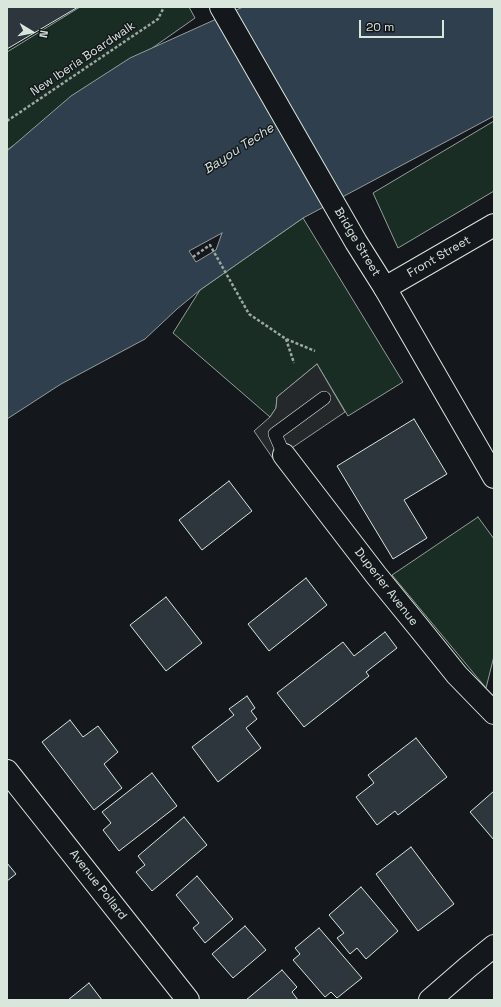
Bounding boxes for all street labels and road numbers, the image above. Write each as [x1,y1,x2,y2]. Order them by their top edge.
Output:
street label: New Iberia Boardwalk [28,19,138,99]
street label: Bridge Street [331,205,383,279]
street label: Front Street [405,233,473,281]
street label: Duperier Avenue [351,545,421,629]
street label: Avenue Pollard [66,847,130,923]

